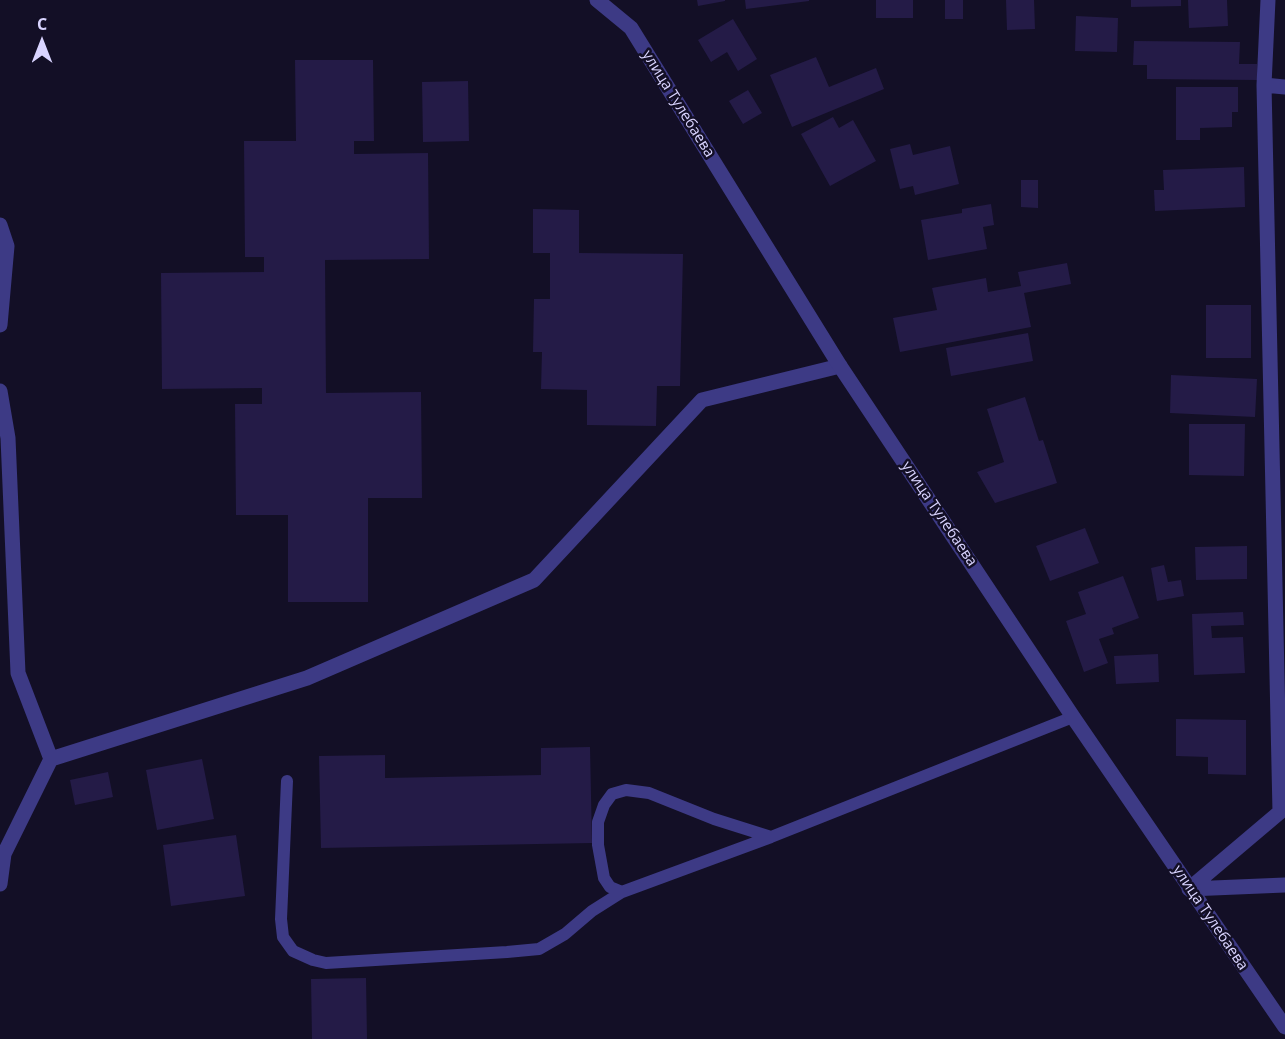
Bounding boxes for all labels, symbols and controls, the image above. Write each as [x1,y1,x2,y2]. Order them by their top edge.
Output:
north arrow [12,12,72,72]
text: С [37,13,47,35]
street label: улица Тулебаева [638,47,718,161]
street label: улица Тулебаева [897,458,981,570]
street label: улица Тулебаева [1168,862,1252,974]

